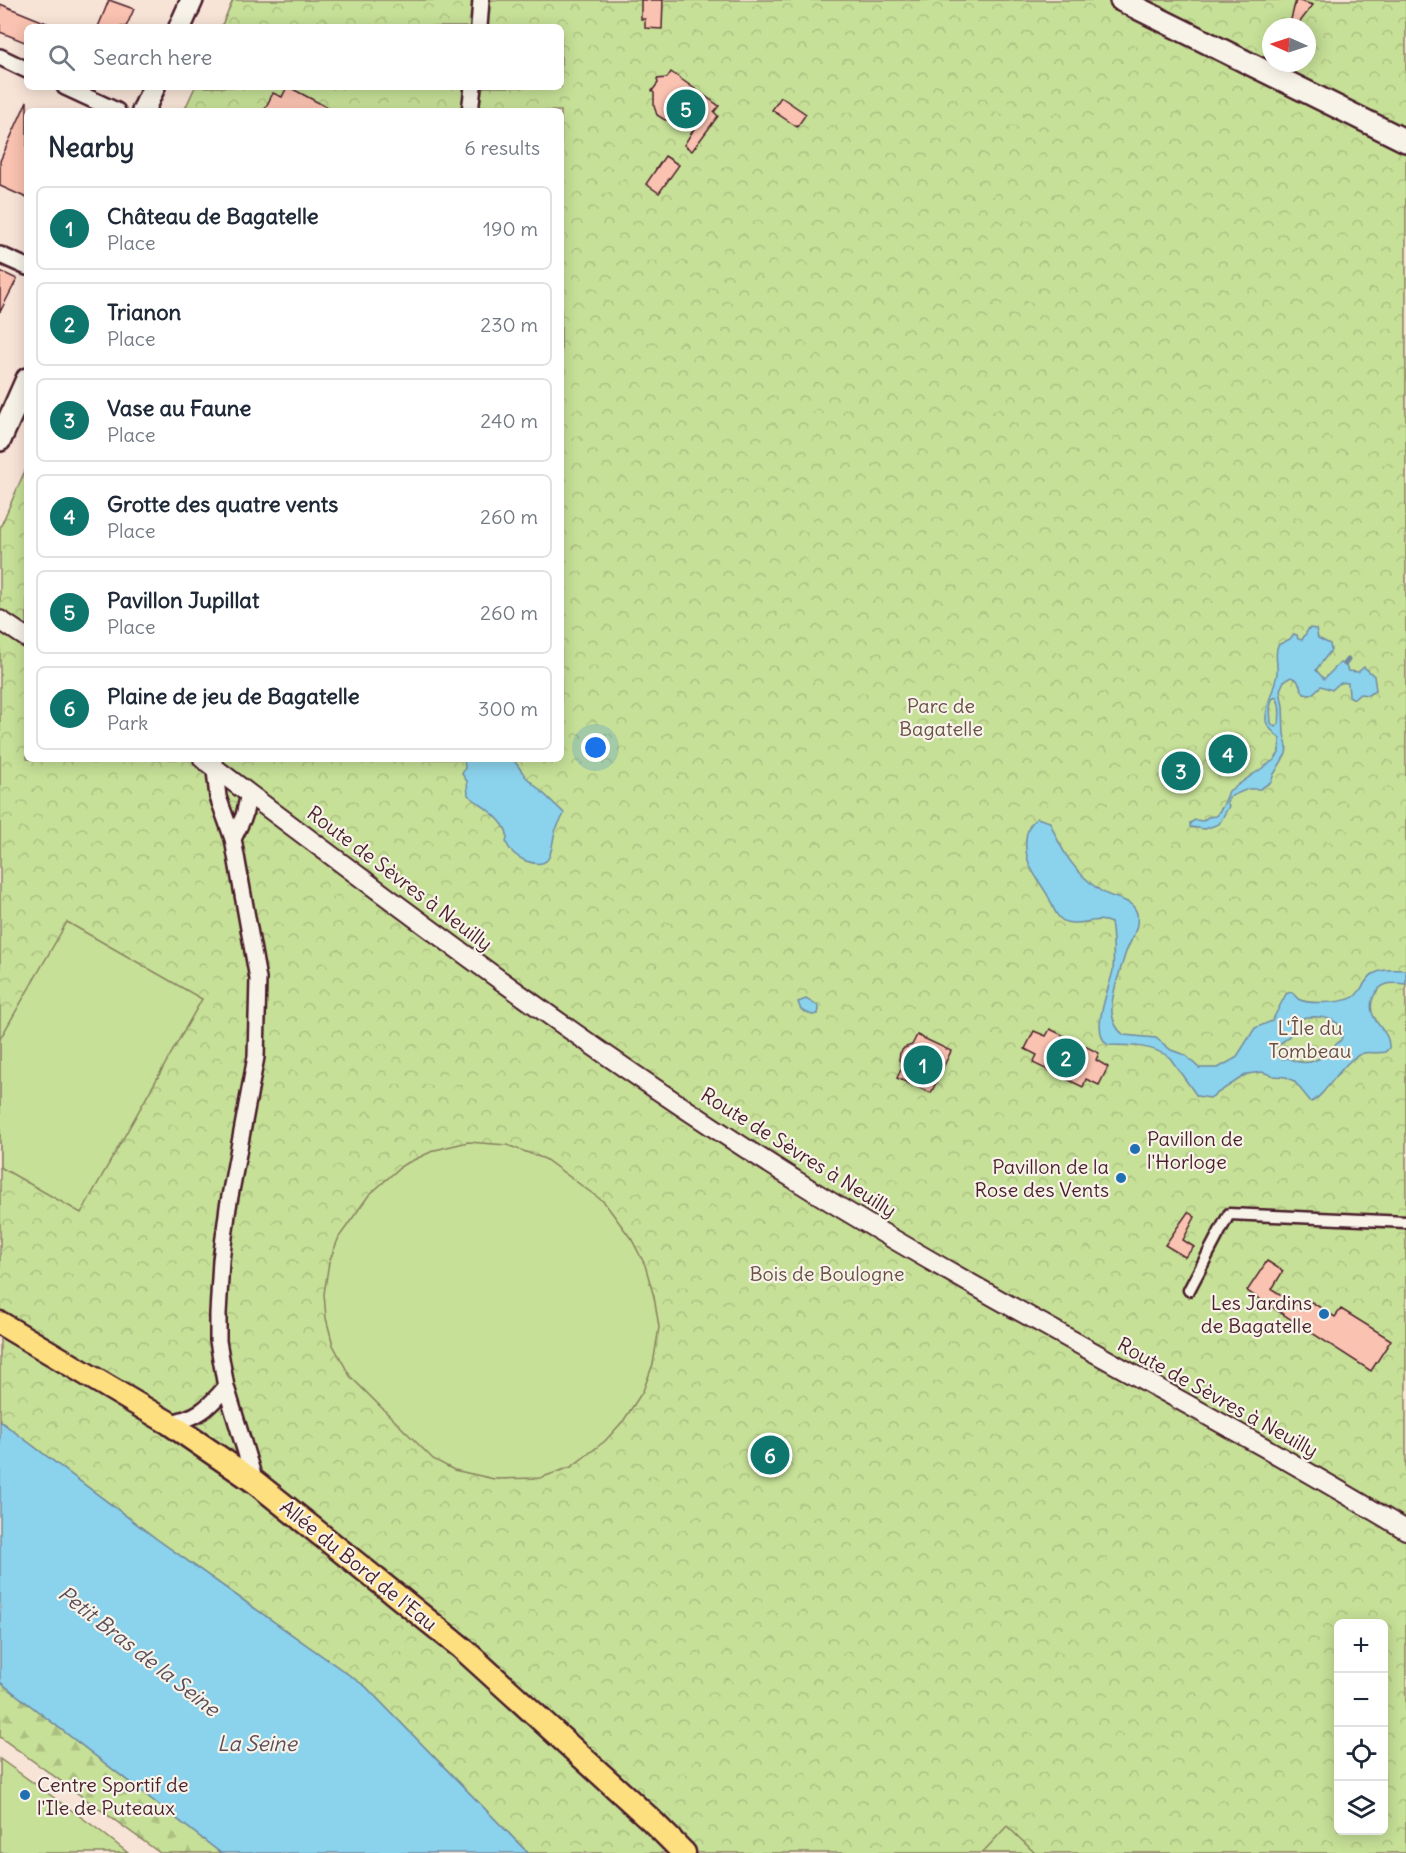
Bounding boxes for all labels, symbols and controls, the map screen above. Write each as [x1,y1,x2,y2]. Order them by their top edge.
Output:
north arrow [1262,18,1316,72]
search box [24,24,564,90]
icon: search [45,41,78,74]
text: Search here [93,43,212,71]
pin: 5 [666,86,706,132]
text: Nearby [48,131,134,164]
text: 6 results [464,135,540,160]
text: Château de Bagatelle [107,202,319,230]
text: 1 [66,216,73,241]
text: 190 m [483,216,538,241]
text: Place [107,230,155,255]
text: Trianon [107,298,181,326]
text: 2 [64,312,75,337]
text: 230 m [480,312,538,337]
text: Place [107,326,155,351]
text: Vase au Faune [107,394,251,422]
text: 3 [64,408,75,433]
text: 240 m [480,408,538,433]
text: Place [107,422,155,447]
text: Grotte des quatre vents [107,490,338,518]
text: 4 [64,504,75,529]
text: 260 m [480,504,538,529]
text: Place [107,518,155,543]
text: Pavillon Jupillat [107,586,259,614]
text: 5 [64,600,75,625]
text: 260 m [480,600,538,625]
text: Place [107,614,155,639]
text: Plaine de jeu de Bagatelle [107,682,360,710]
park label: Parc de Bagatelle [899,693,983,741]
text: 6 [64,696,75,721]
text: 300 m [478,696,538,721]
text: Park [107,710,148,735]
pin: 4 [1208,732,1248,777]
your location [581,733,610,762]
pin: 3 [1162,748,1200,794]
street label: Route de Sèvres à Neuilly [302,800,498,956]
park label: L'Île du Tombeau [1269,1015,1351,1063]
pin: 2 [1046,1036,1086,1080]
pin: 1 [904,1042,942,1088]
street label: Route de Sèvres à Neuilly [697,1082,901,1222]
place label: Pavillon de l'Horloge [1147,1126,1243,1174]
marker: Pavillon de l'Horloge [1128,1142,1142,1156]
place label: Pavillon de la Rose des Vents [975,1154,1109,1202]
marker: Pavillon de la Rose des Vents [1114,1171,1128,1185]
park label: Bois de Boulogne [749,1261,905,1286]
place label: Les Jardins de Bagatelle [1201,1290,1312,1338]
marker: Les Jardins de Bagatelle [1317,1307,1331,1321]
street label: Route de Sèvres à Neuilly [1113,1331,1323,1463]
pin: 6 [750,1432,790,1478]
street label: Allée du Bord de l'Eau [275,1494,443,1636]
water label: Petit Bras de la Seine [53,1580,226,1723]
map controls [1334,1619,1388,1835]
button: + [1334,1619,1388,1673]
button: − [1334,1673,1388,1727]
button: locate [1334,1727,1388,1781]
water label: La Seine [217,1730,298,1757]
place label: Centre Sportif de l'Ile de Puteaux [37,1772,189,1820]
button: layers [1334,1781,1388,1835]
marker: Centre Sportif de l'Ile de Puteaux [18,1788,32,1802]

